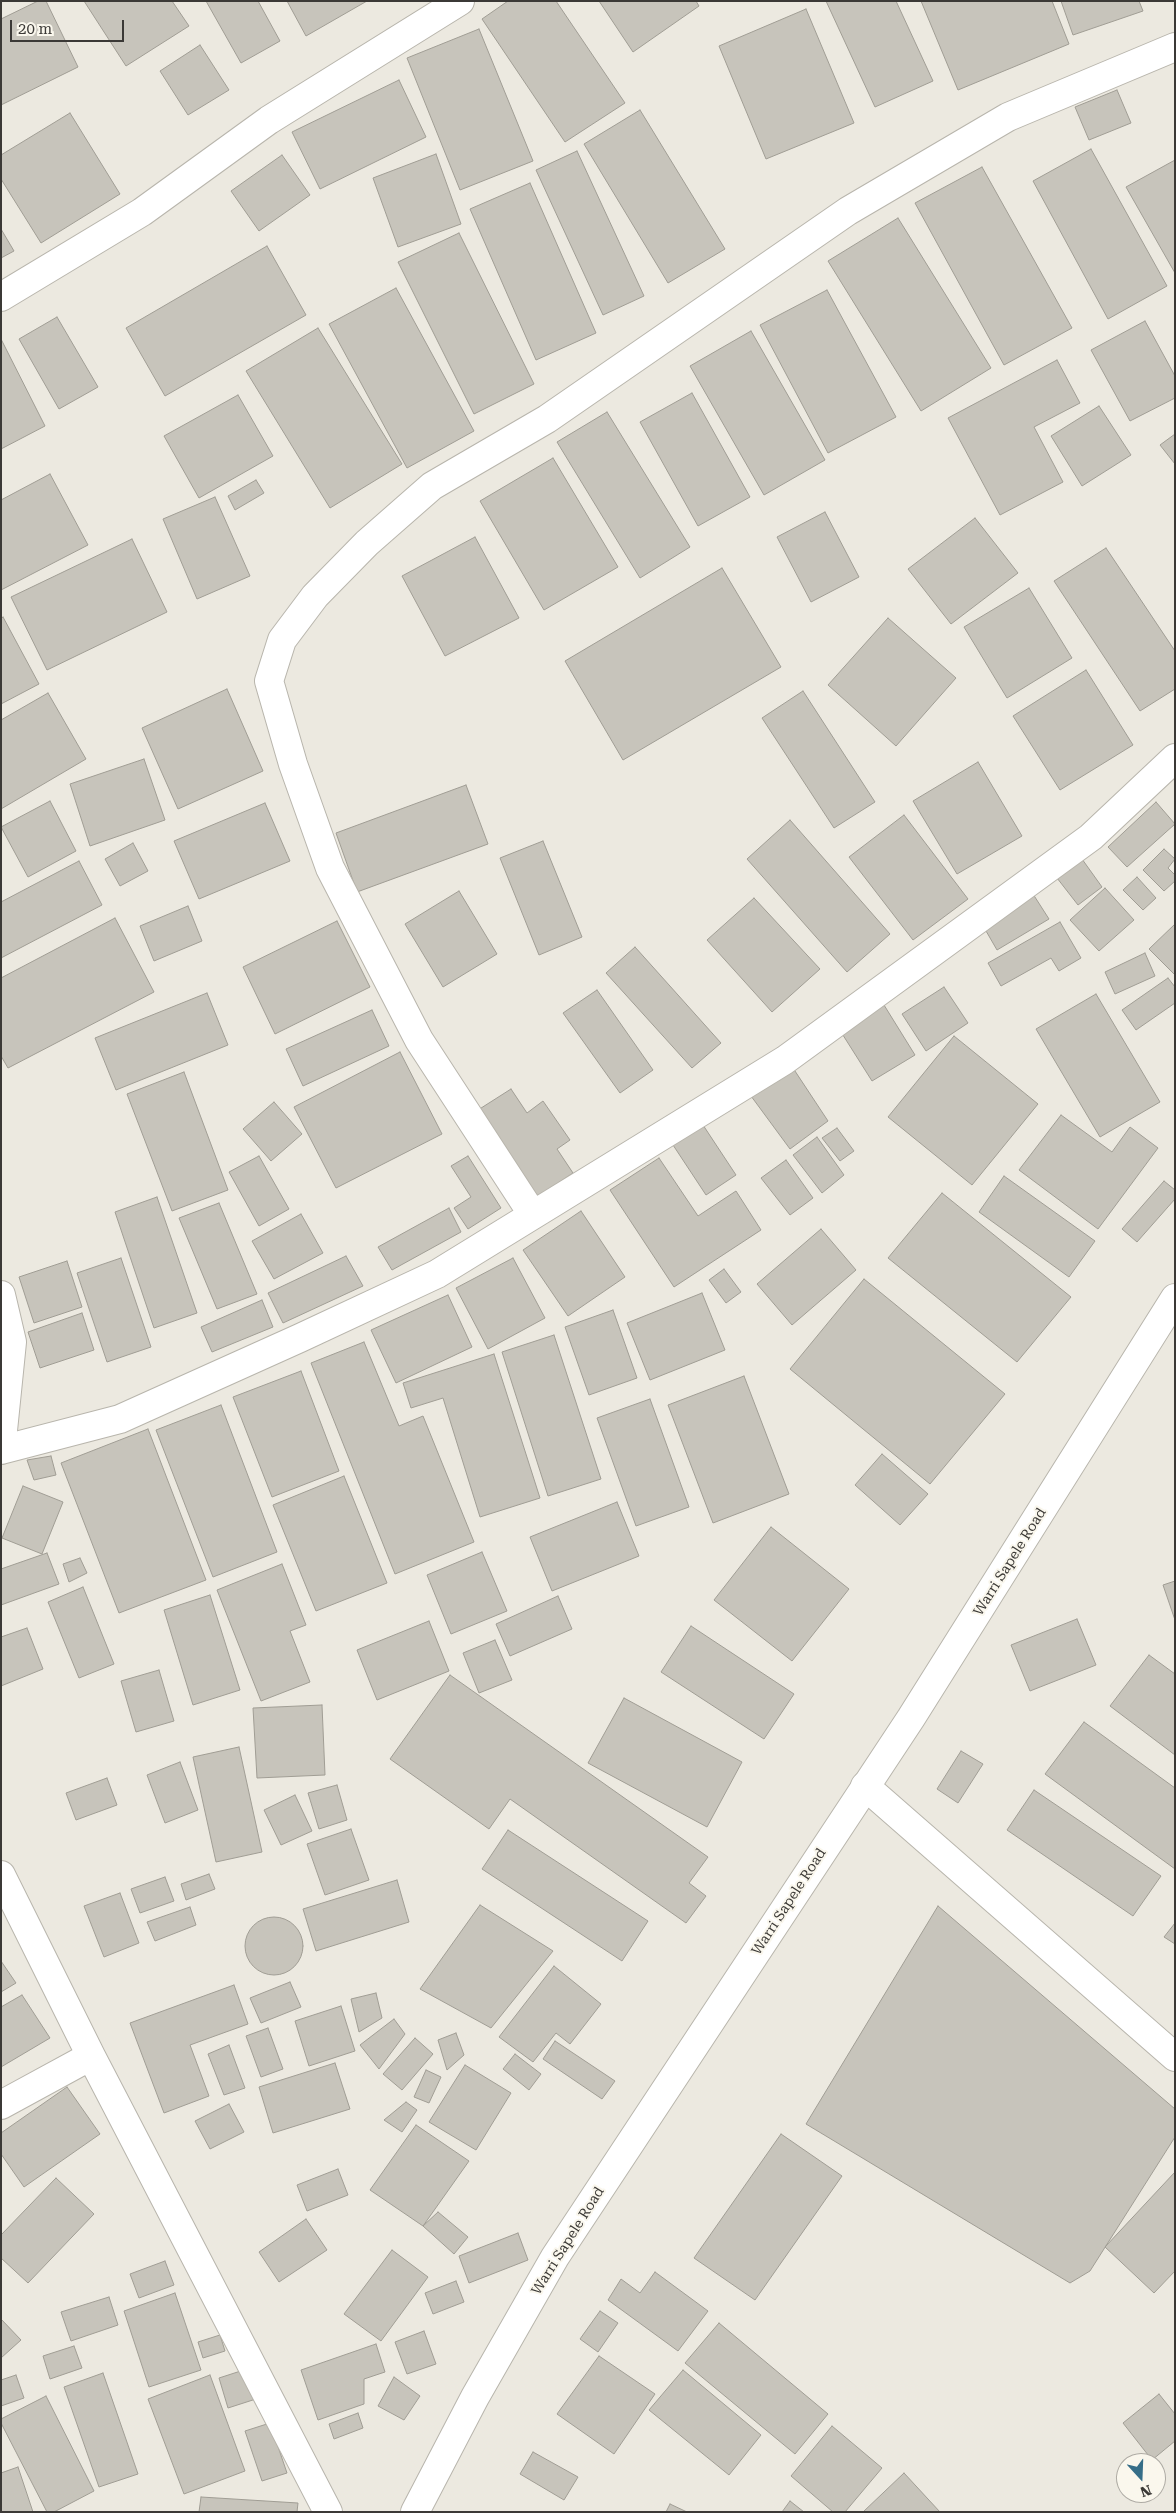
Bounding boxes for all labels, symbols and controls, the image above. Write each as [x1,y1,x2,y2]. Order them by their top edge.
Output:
scale bar [12,10,126,42]
text: 20 m [18,20,52,38]
street label: Warri Sapele Road [970,1505,1050,1619]
street label: Warri Sapele Road [748,1846,830,1958]
street label: Warri Sapele Road [528,2184,608,2298]
north arrow [1116,2453,1166,2503]
text: N [1138,2482,1154,2501]

